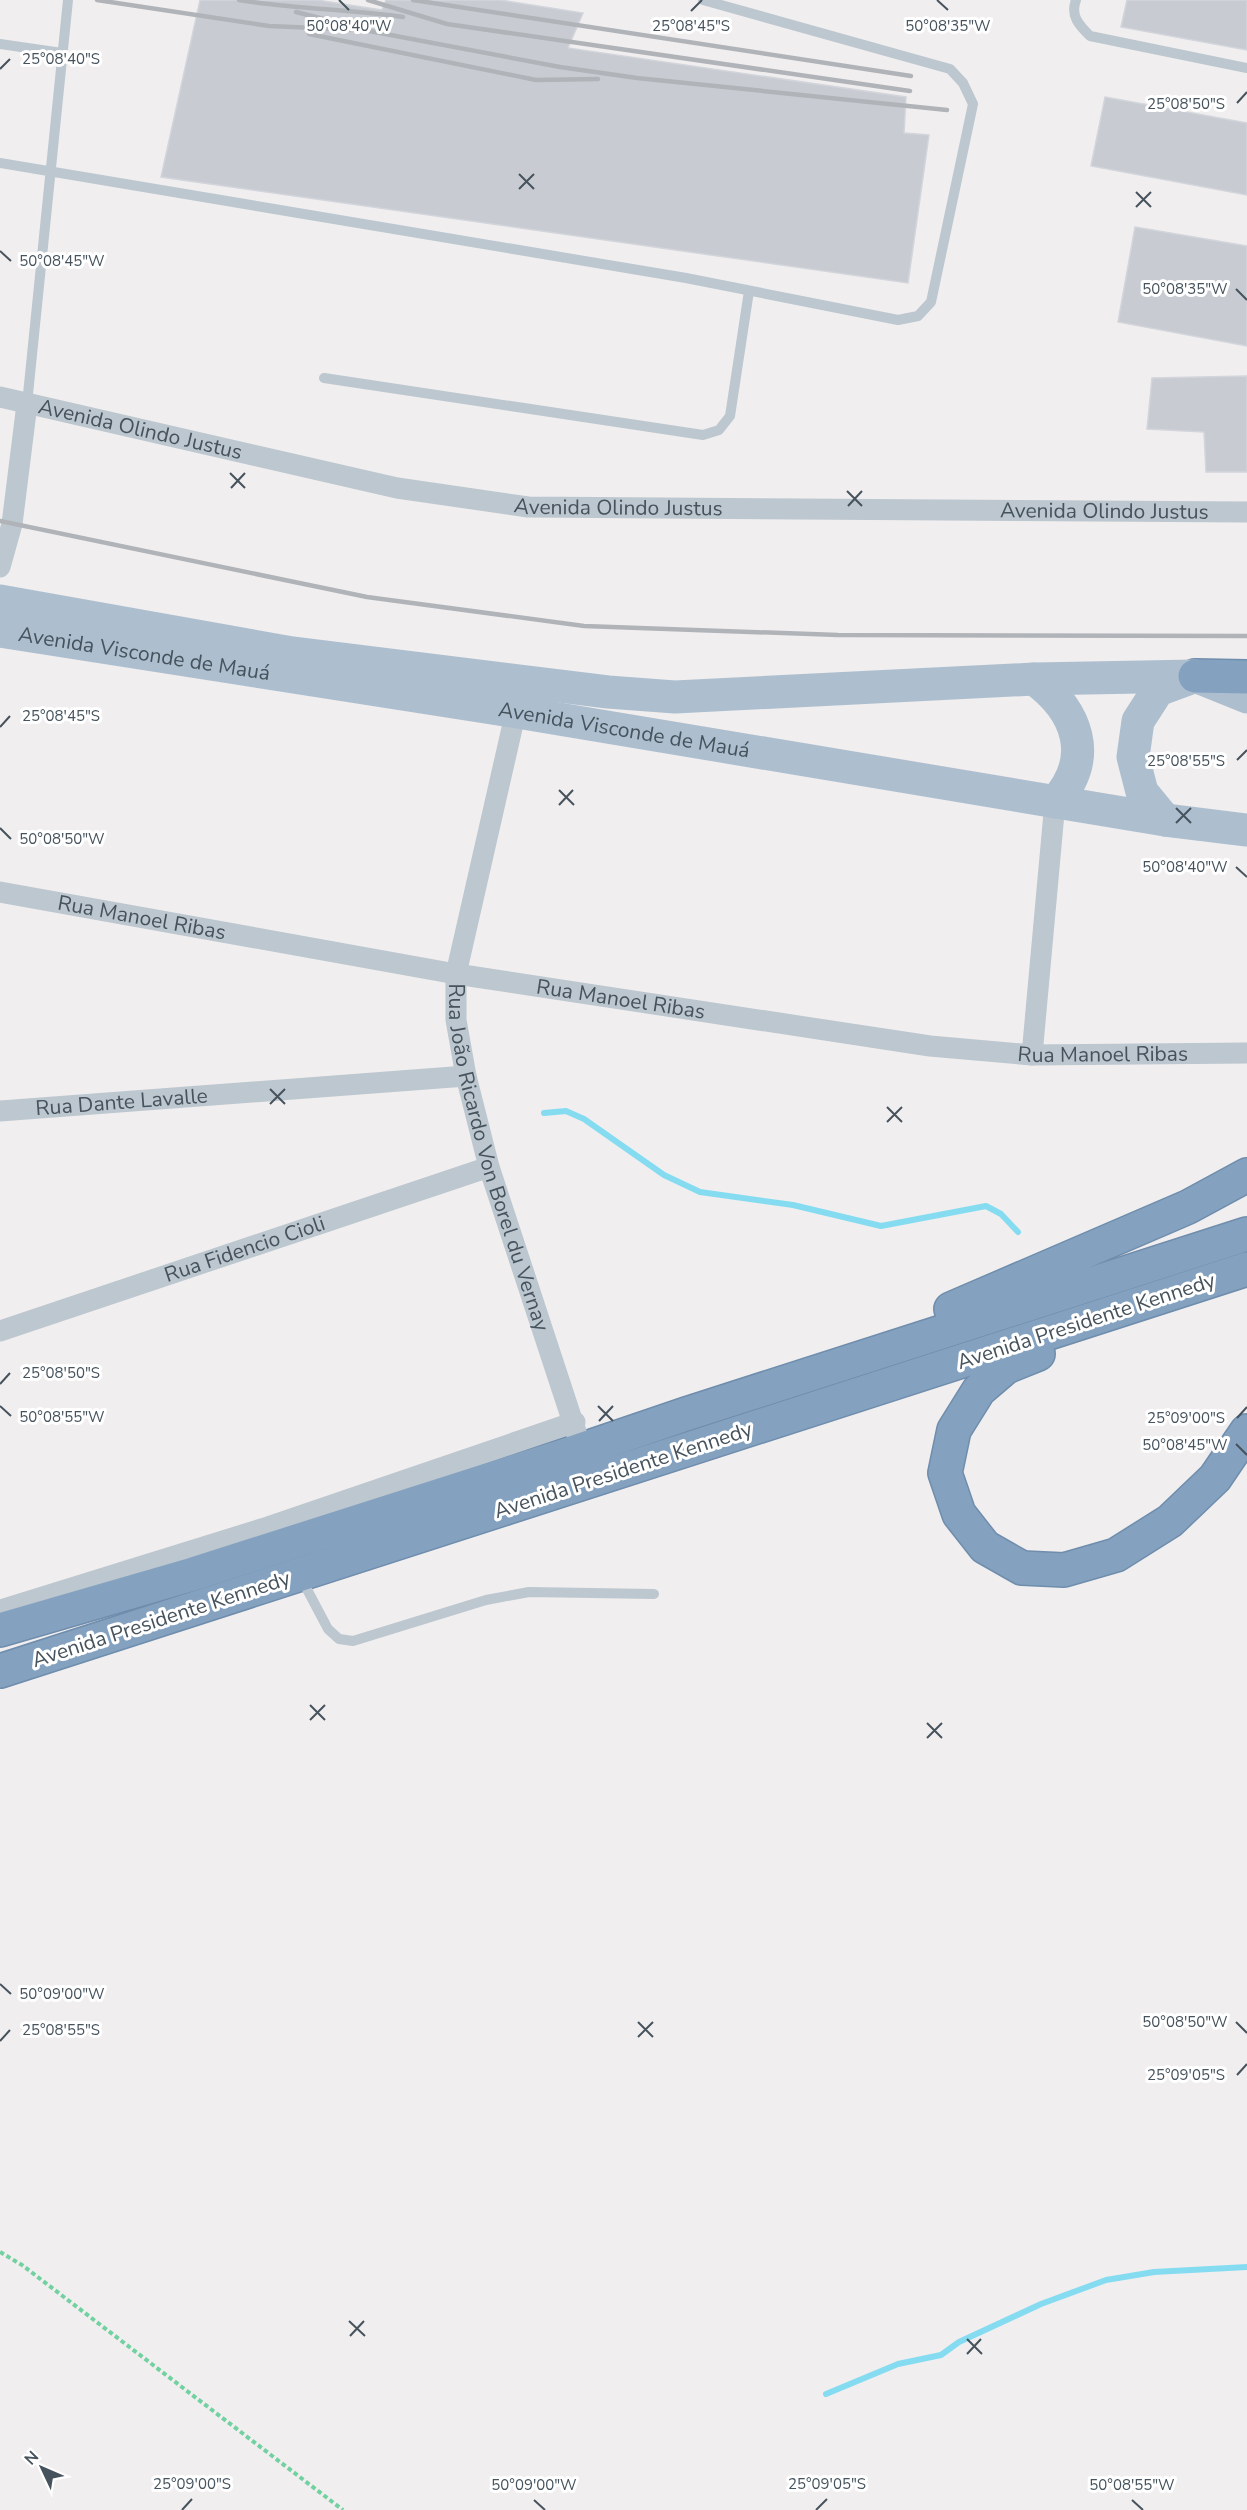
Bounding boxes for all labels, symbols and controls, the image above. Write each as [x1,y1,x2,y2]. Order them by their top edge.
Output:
text: 50°08'40"W [306,16,392,36]
text: 25°08'45"S [652,16,730,36]
text: 50°08'35"W [905,16,991,36]
text: 25°08'40"S [22,49,100,69]
text: 25°08'50"S [1147,94,1225,114]
text: 50°08'45"W [19,251,105,271]
text: 50°08'35"W [1142,279,1228,299]
street label: Avenida Olindo Justus [36,392,245,466]
street label: Avenida Olindo Justus [512,491,723,522]
street label: Avenida Olindo Justus [1000,496,1209,526]
street label: Avenida Visconde de Mauá [16,620,272,687]
street label: Avenida Visconde de Mauá [496,695,752,765]
text: 25°08'45"S [22,706,100,726]
text: 25°08'55"S [1147,751,1225,771]
text: 50°08'50"W [19,829,105,849]
text: 50°08'40"W [1142,857,1228,877]
street label: Rua Manoel Ribas [55,889,228,946]
street label: Rua Manoel Ribas [534,972,707,1026]
street label: Rua João Ricardo Von Borel du Vernay [442,983,556,1335]
street label: Rua Manoel Ribas [1016,1040,1188,1069]
street label: Rua Dante Lavalle [35,1081,209,1122]
street label: Rua Fidencio Cioli [161,1209,329,1289]
street label: Avenida Presidente Kennedy [953,1266,1219,1376]
text: 25°08'50"S [22,1363,100,1383]
text: 50°08'55"W [19,1407,105,1427]
text: 25°09'00"S [1147,1408,1225,1428]
street label: Avenida Presidente Kennedy [490,1415,756,1525]
text: 50°08'45"W [1142,1435,1228,1455]
street label: Avenida Presidente Kennedy [28,1564,294,1674]
text: 50°09'00"W [19,1984,105,2004]
text: 50°08'50"W [1142,2012,1228,2032]
text: 25°08'55"S [22,2020,100,2040]
text: 25°09'05"S [1147,2065,1225,2085]
north arrow [12,2438,72,2498]
text: N [20,2446,44,2470]
text: 25°09'00"S [153,2474,231,2494]
text: 25°09'05"S [788,2474,866,2494]
text: 50°09'00"W [491,2475,577,2495]
text: 50°08'55"W [1089,2475,1175,2495]

